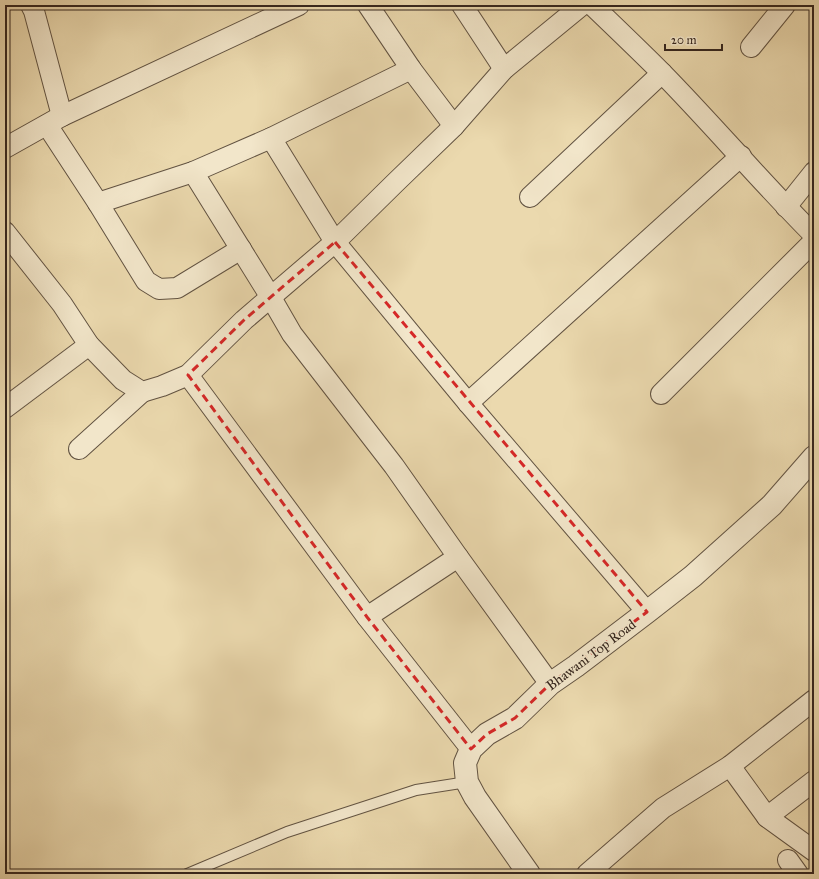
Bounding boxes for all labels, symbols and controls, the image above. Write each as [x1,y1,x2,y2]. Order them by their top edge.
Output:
scale bar [665,26,722,52]
text: 20 m [671,33,697,47]
street label: Bhawani Top Road [543,616,639,694]

